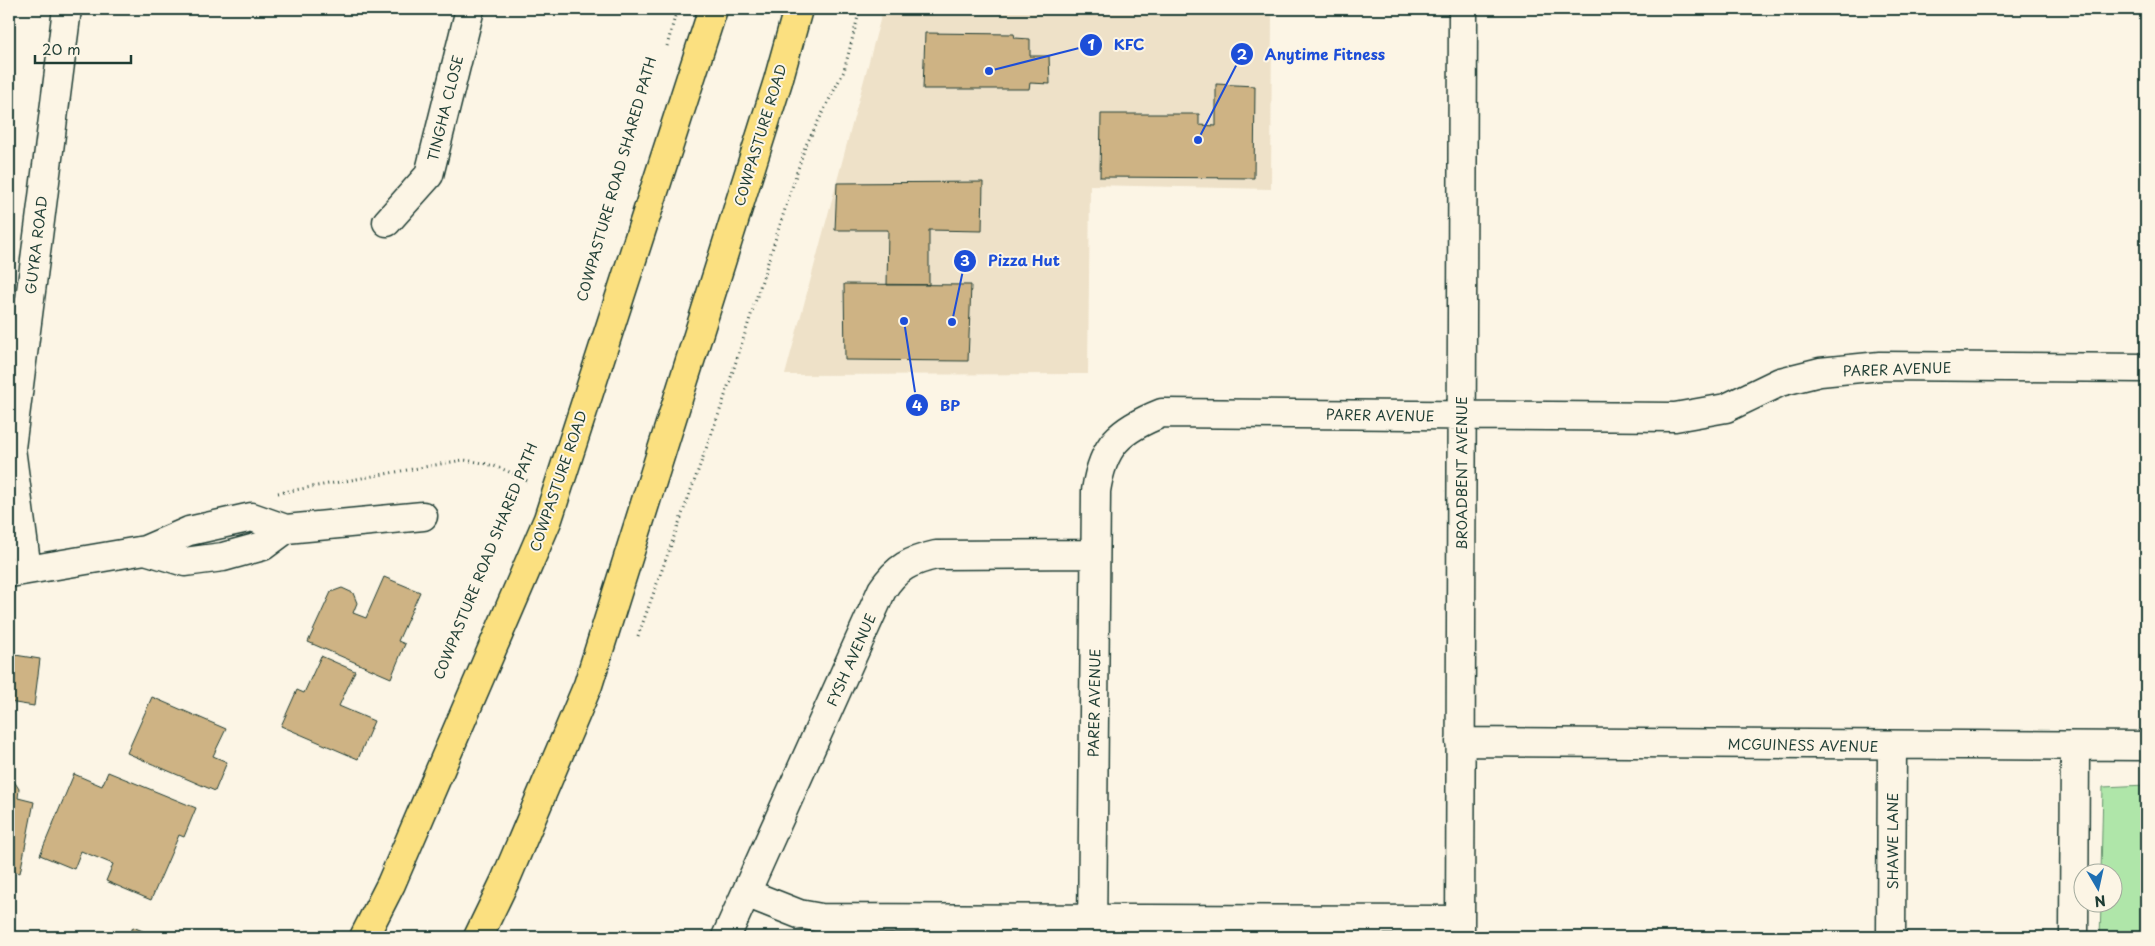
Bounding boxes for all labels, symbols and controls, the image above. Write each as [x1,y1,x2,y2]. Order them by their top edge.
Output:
callout: KFC [1079,30,1154,60]
scale bar [35,32,131,64]
text: 1 [1087,32,1095,55]
text: KFC [1114,32,1144,55]
text: 20 m [42,37,81,60]
callout: Anytime Fitness [1229,39,1395,69]
text: 2 [1237,42,1248,65]
text: Anytime Fitness [1265,42,1385,65]
street label: TINGHA CLOSE [422,53,468,163]
street label: COWPASTURE ROAD SHARED PATH [571,54,661,304]
street label: COWPASTURE ROAD [728,61,792,209]
street label: GUYRA ROAD [20,195,52,295]
callout: Pizza Hut [952,246,1071,276]
text: 3 [960,248,970,271]
text: Pizza Hut [988,248,1060,271]
street label: PARER AVENUE [1842,357,1952,381]
callout: BP [905,390,970,420]
text: 4 [912,393,922,416]
text: BP [940,393,960,416]
street label: BROADBENT AVENUE [1451,396,1472,550]
street label: PARER AVENUE [1325,404,1435,426]
street label: COWPASTURE ROAD [524,408,592,554]
street label: COWPASTURE ROAD SHARED PATH [428,439,542,683]
street label: FYSH AVENUE [821,610,881,710]
street label: PARER AVENUE [1083,648,1105,758]
street label: MCGUINESS AVENUE [1728,733,1879,757]
street label: SHAWE LANE [1882,793,1903,889]
north arrow [2072,864,2122,914]
text: N [2093,890,2107,913]

